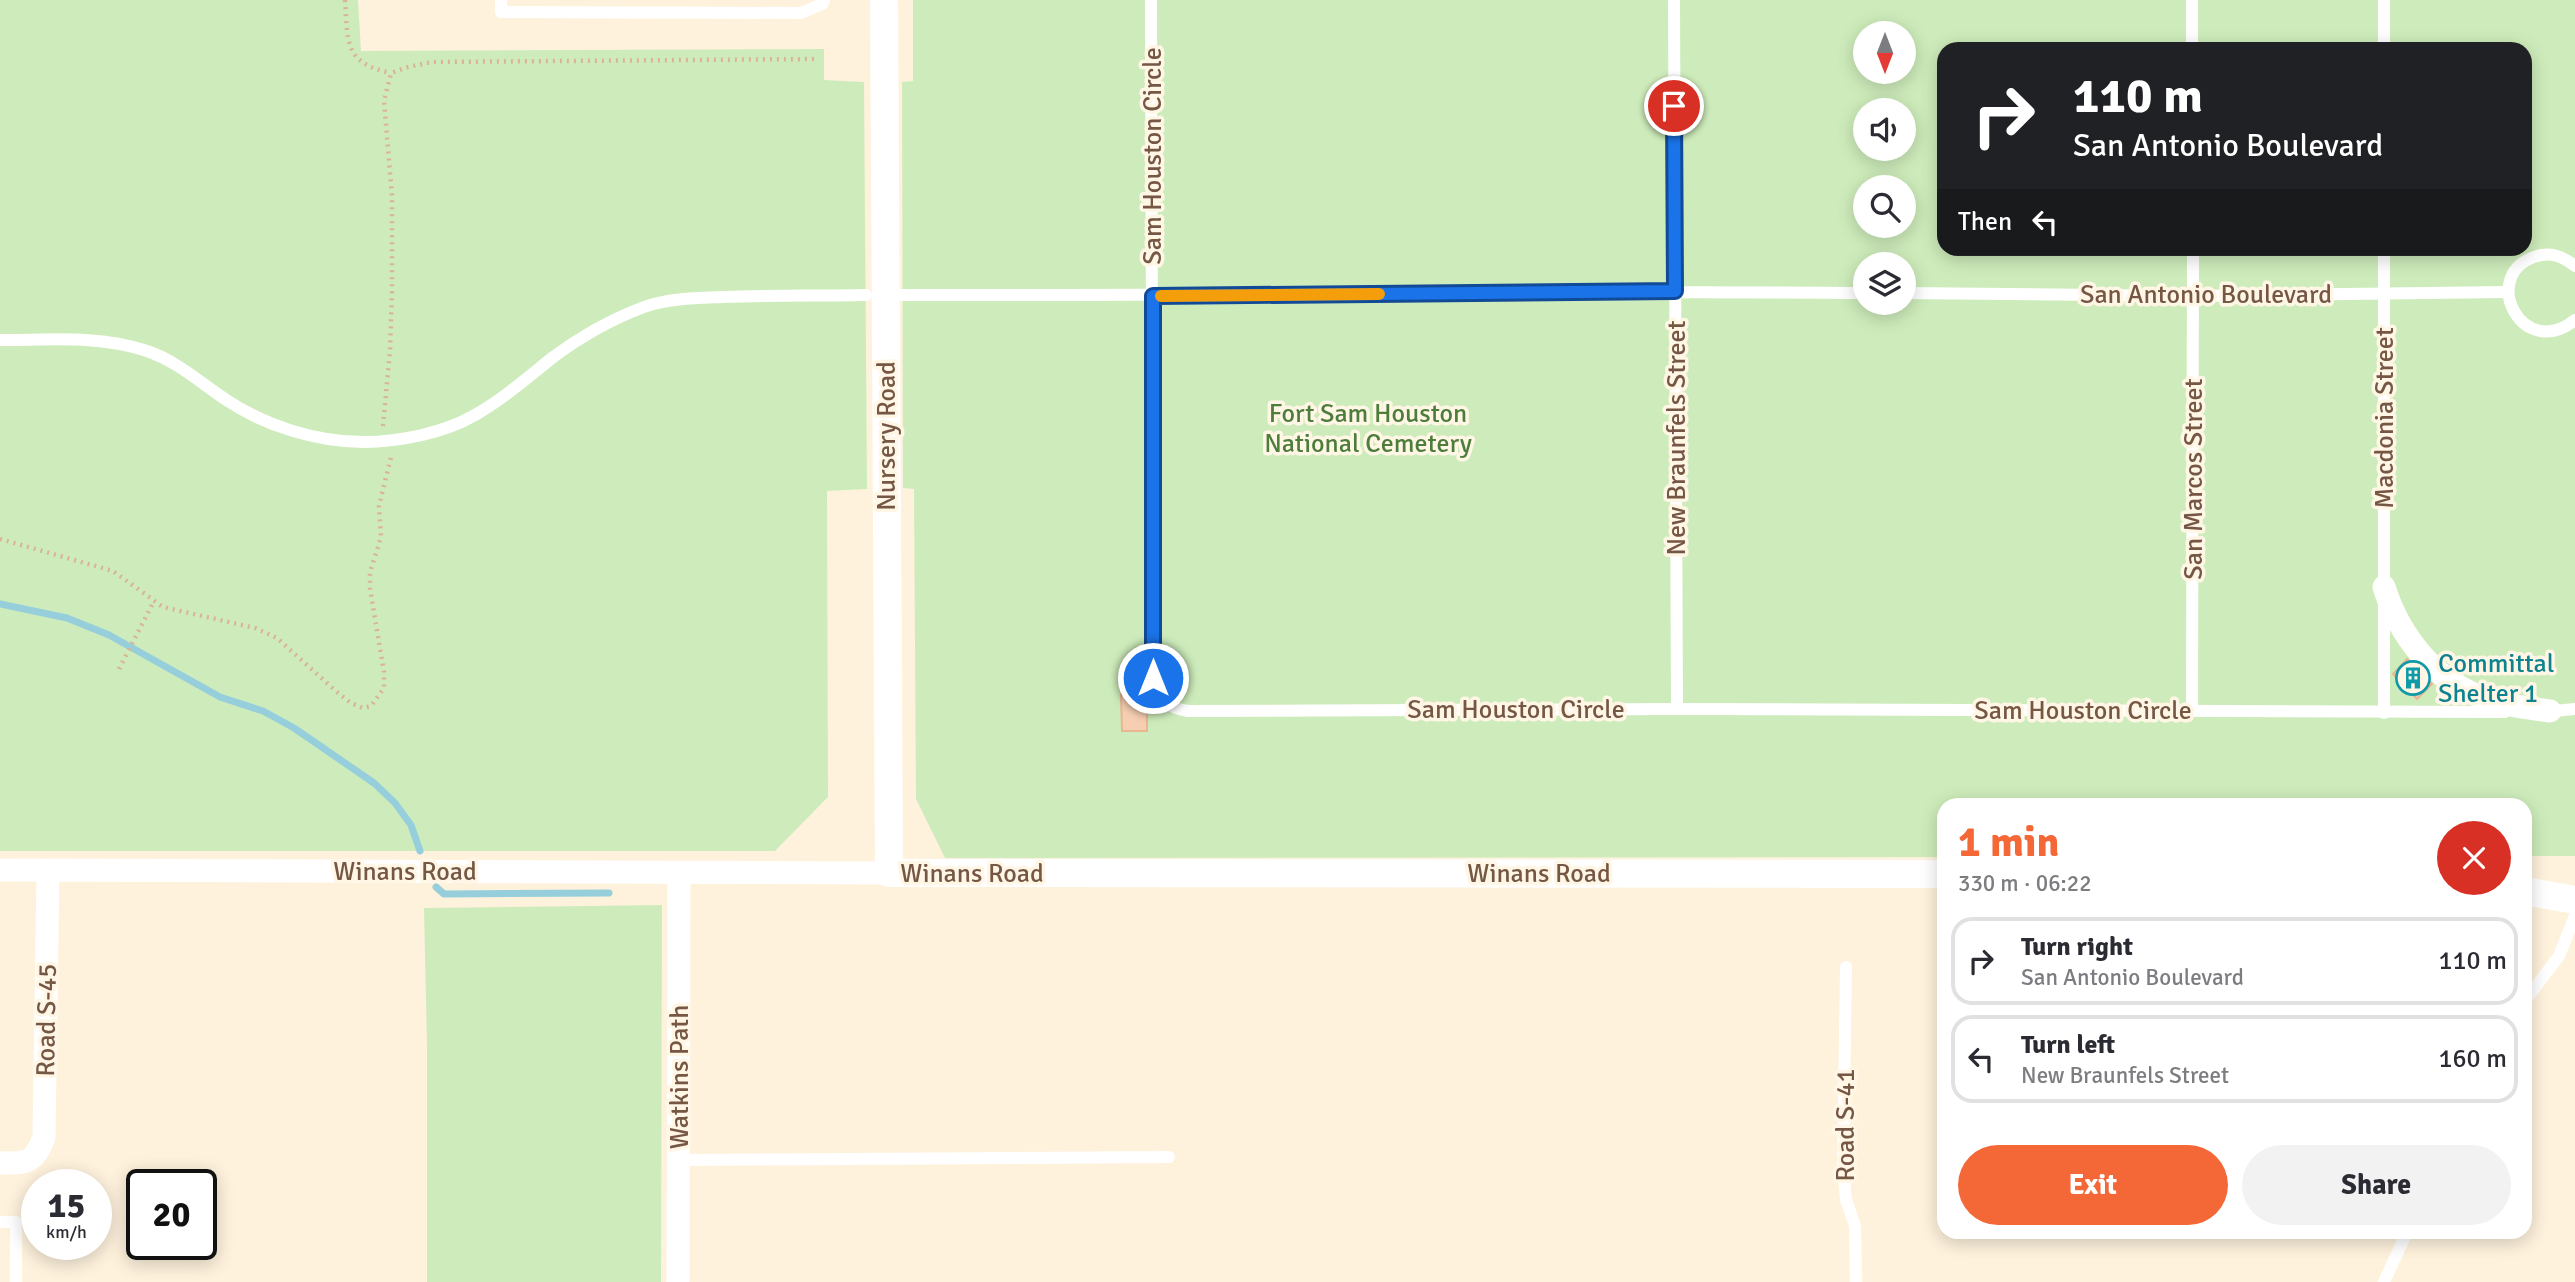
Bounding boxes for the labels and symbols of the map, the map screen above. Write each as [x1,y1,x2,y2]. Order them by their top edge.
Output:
north arrow [1853,21,1916,84]
street label: Sam Houston Circle [1137,47,1169,265]
pin [1644,76,1704,136]
street label: San Antonio Boulevard [2080,279,2332,311]
street label: New Braunfels Street [1661,320,1693,556]
street label: Macdonia Street [2369,327,2401,509]
street label: Nursery Road [871,361,903,511]
street label: San Marcos Street [2178,378,2210,580]
park label: Fort Sam Houston National Cemetery [1264,398,1472,460]
position arrow [1116,641,1190,715]
place label: Committal Shelter 1 [2438,648,2554,710]
building icon: Committal Shelter 1 [2394,659,2432,697]
street label: Sam Houston Circle [1407,694,1625,726]
street label: Sam Houston Circle [1974,695,2192,727]
street label: Winans Road [333,856,477,888]
street label: Winans Road [900,858,1044,890]
street label: Winans Road [1467,858,1611,890]
street label: Road S-45 [30,963,64,1077]
street label: Watkins Path [664,1005,696,1149]
street label: Road S-41 [1830,1069,1862,1182]
speed limit sign: 20 [126,1169,217,1260]

